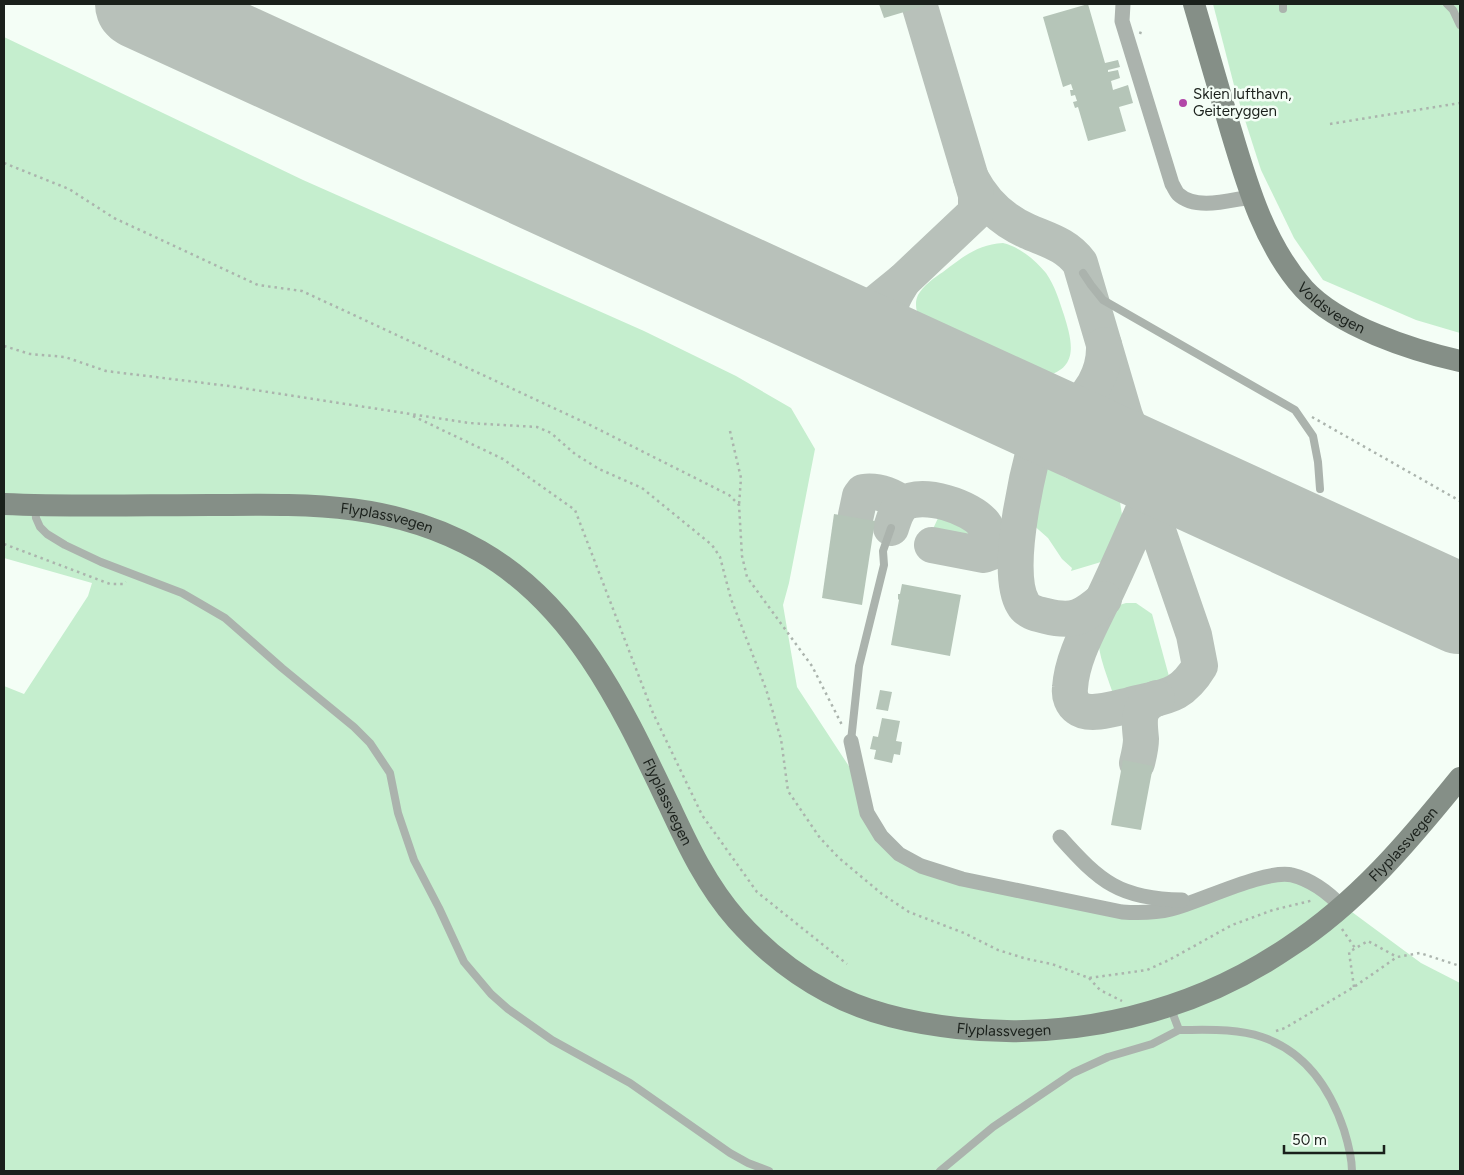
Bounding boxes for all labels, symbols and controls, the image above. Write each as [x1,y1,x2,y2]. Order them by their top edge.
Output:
place label: Skien lufthavn, Geiteryggen [1193,85,1292,120]
marker: Skien lufthavn, Geiteryggen [1177,97,1189,109]
street label: Voldsvegen [1293,278,1368,337]
street label: Flyplassvegen [340,499,436,537]
street label: Flyplassvegen [639,755,696,848]
street label: Flyplassvegen [1365,803,1441,886]
street label: Flyplassvegen [956,1019,1052,1040]
scale bar [1284,1122,1384,1154]
text: 50 m [1292,1131,1327,1149]

